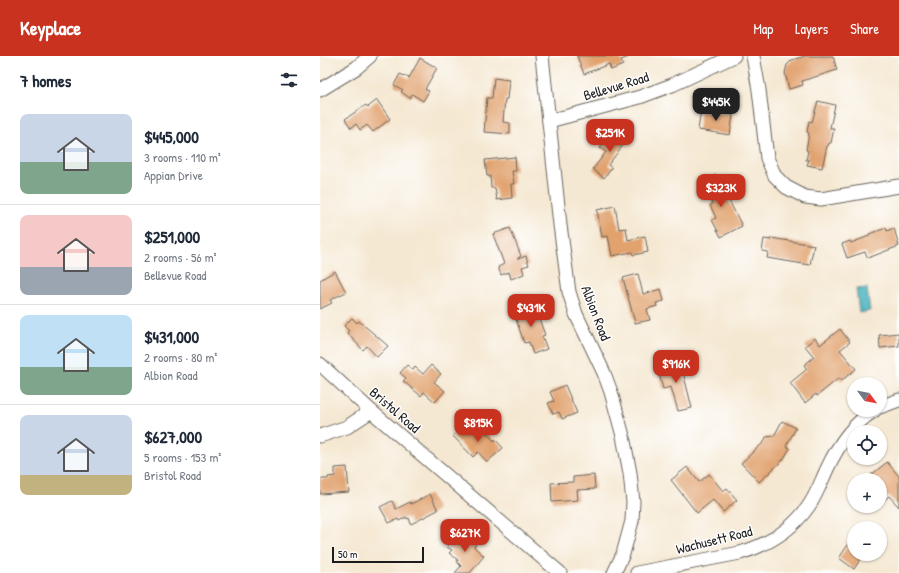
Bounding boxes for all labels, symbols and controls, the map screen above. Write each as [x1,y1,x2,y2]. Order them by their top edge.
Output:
text: Keyplace [20,15,81,41]
text: Map [753,19,773,38]
text: Layers [795,19,828,38]
text: Share [850,19,879,38]
street label: Bellevue Road [581,66,651,104]
text: 7 homes [20,69,71,92]
icon: filters [278,69,300,91]
pin: $445K [688,88,744,122]
text: $445K [702,92,730,110]
pin: $251K [582,119,638,153]
text: $251K [595,123,625,141]
text: $445,000 [144,125,199,148]
icon: home [52,130,100,178]
text: 3 rooms · 110 m² [144,148,221,166]
text: Appian Drive [144,166,203,184]
pin: $323K [693,174,749,208]
text: $323K [705,178,737,196]
text: $251,000 [144,225,200,248]
icon: home [52,231,100,279]
text: 2 rooms · 56 m² [144,248,217,266]
text: Bellevue Road [144,266,206,284]
street label: Albion Road [577,283,616,344]
pin: $431K [503,294,559,328]
text: $431K [517,298,545,316]
text: $431,000 [144,325,199,348]
icon: home [52,331,100,379]
text: 2 rooms · 80 m² [144,348,217,366]
pin: $916K [648,350,704,384]
text: $916K [662,354,690,372]
text: Albion Road [144,366,197,384]
north arrow [847,377,887,417]
map controls [847,377,887,561]
street label: Bristol Road [366,382,425,437]
pin: $815K [450,409,506,443]
text: $815K [463,413,493,431]
text: $627,000 [144,425,202,448]
button: locate [847,425,887,465]
icon: home [52,431,100,479]
text: 5 rooms · 153 m² [144,448,221,466]
text: Bristol Road [144,466,201,484]
button: + [847,473,887,513]
pin: $627K [437,519,493,553]
street label: Wachusett Road [674,521,754,558]
button: − [847,521,887,561]
text: $627K [449,523,481,541]
scale bar [332,545,424,564]
text: 50 m [338,547,358,561]

